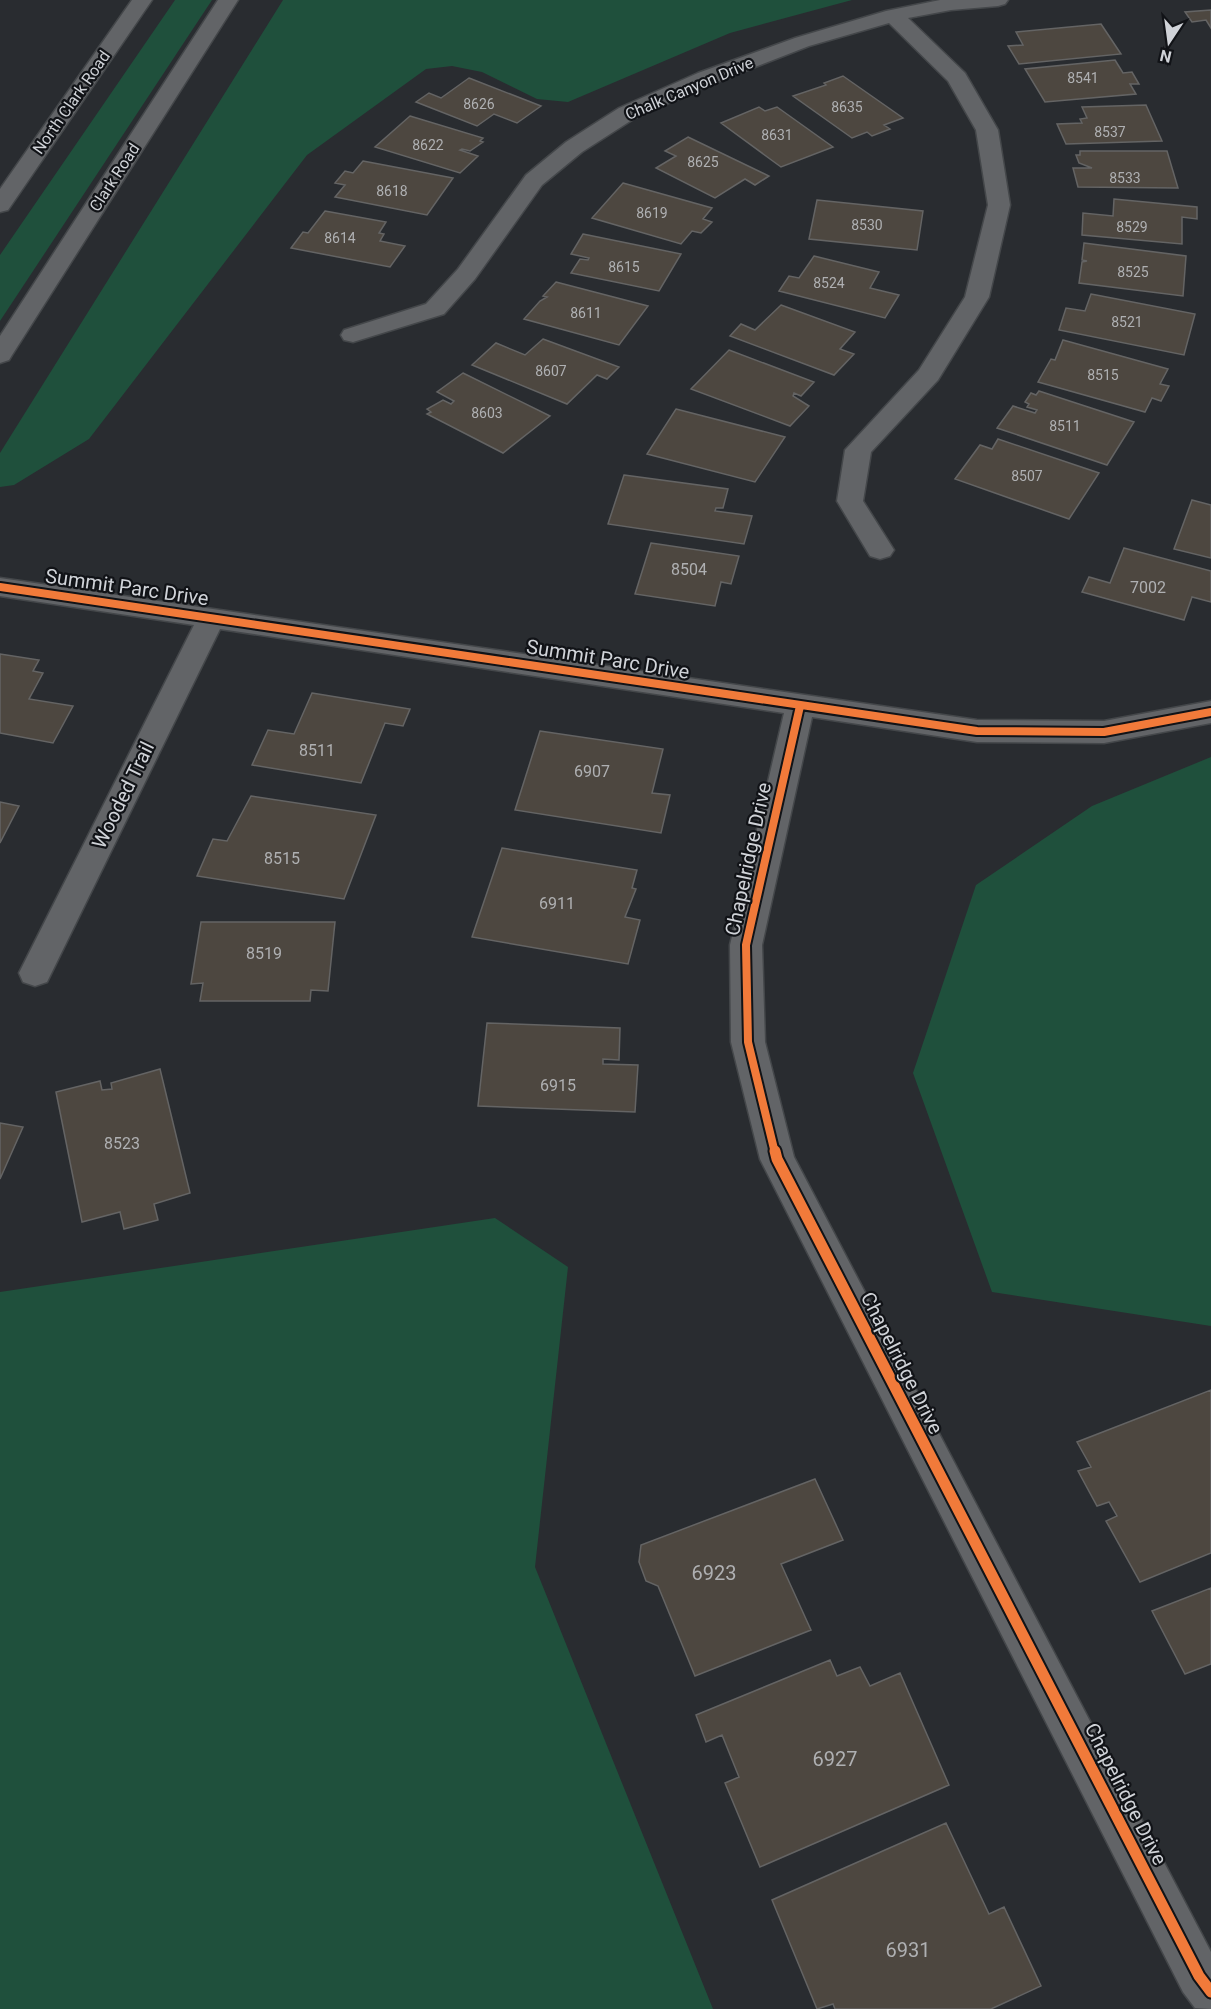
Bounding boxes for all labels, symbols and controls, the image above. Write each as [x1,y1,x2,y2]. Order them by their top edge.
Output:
north arrow [1139,12,1199,72]
text: N [1158,46,1173,67]
street label: North Clark Road [29,47,114,158]
street label: Chalk Canyon Drive [622,53,756,124]
house number: 8541 [1067,70,1099,86]
house number: 8626 [463,96,495,112]
house number: 8635 [831,99,863,115]
house number: 8537 [1094,124,1126,140]
house number: 8631 [761,127,793,143]
house number: 8622 [412,137,444,153]
street label: Clark Road [85,140,143,215]
house number: 8625 [687,154,719,170]
house number: 8533 [1109,170,1141,186]
house number: 8618 [376,183,408,199]
house number: 8619 [636,205,668,221]
house number: 8530 [851,217,883,233]
house number: 8529 [1116,219,1148,235]
house number: 8614 [324,230,356,246]
house number: 8615 [608,259,640,275]
house number: 8525 [1117,264,1149,280]
house number: 8524 [813,275,845,291]
house number: 8611 [570,305,602,321]
house number: 8521 [1111,314,1143,330]
house number: 8607 [535,363,567,379]
house number: 8515 [1087,367,1119,383]
house number: 8603 [471,405,503,421]
house number: 8511 [1049,418,1081,434]
house number: 8507 [1011,468,1043,484]
house number: 8504 [671,560,707,579]
street label: Summit Parc Drive [44,564,210,610]
house number: 7002 [1130,578,1166,597]
street label: Summit Parc Drive [525,634,691,684]
street label: Wooded Trail [87,738,159,852]
house number: 8511 [299,741,335,760]
house number: 6907 [574,762,610,781]
street label: Chapelridge Drive [720,780,776,938]
house number: 8515 [264,849,300,868]
house number: 6911 [539,894,575,913]
house number: 8519 [246,944,282,963]
house number: 6915 [540,1076,576,1095]
house number: 8523 [104,1134,140,1153]
street label: Chapelridge Drive [856,1288,948,1438]
house number: 6923 [692,1561,736,1585]
street label: Chapelridge Drive [1080,1719,1172,1869]
house number: 6927 [813,1747,857,1771]
house number: 6931 [886,1938,930,1962]

